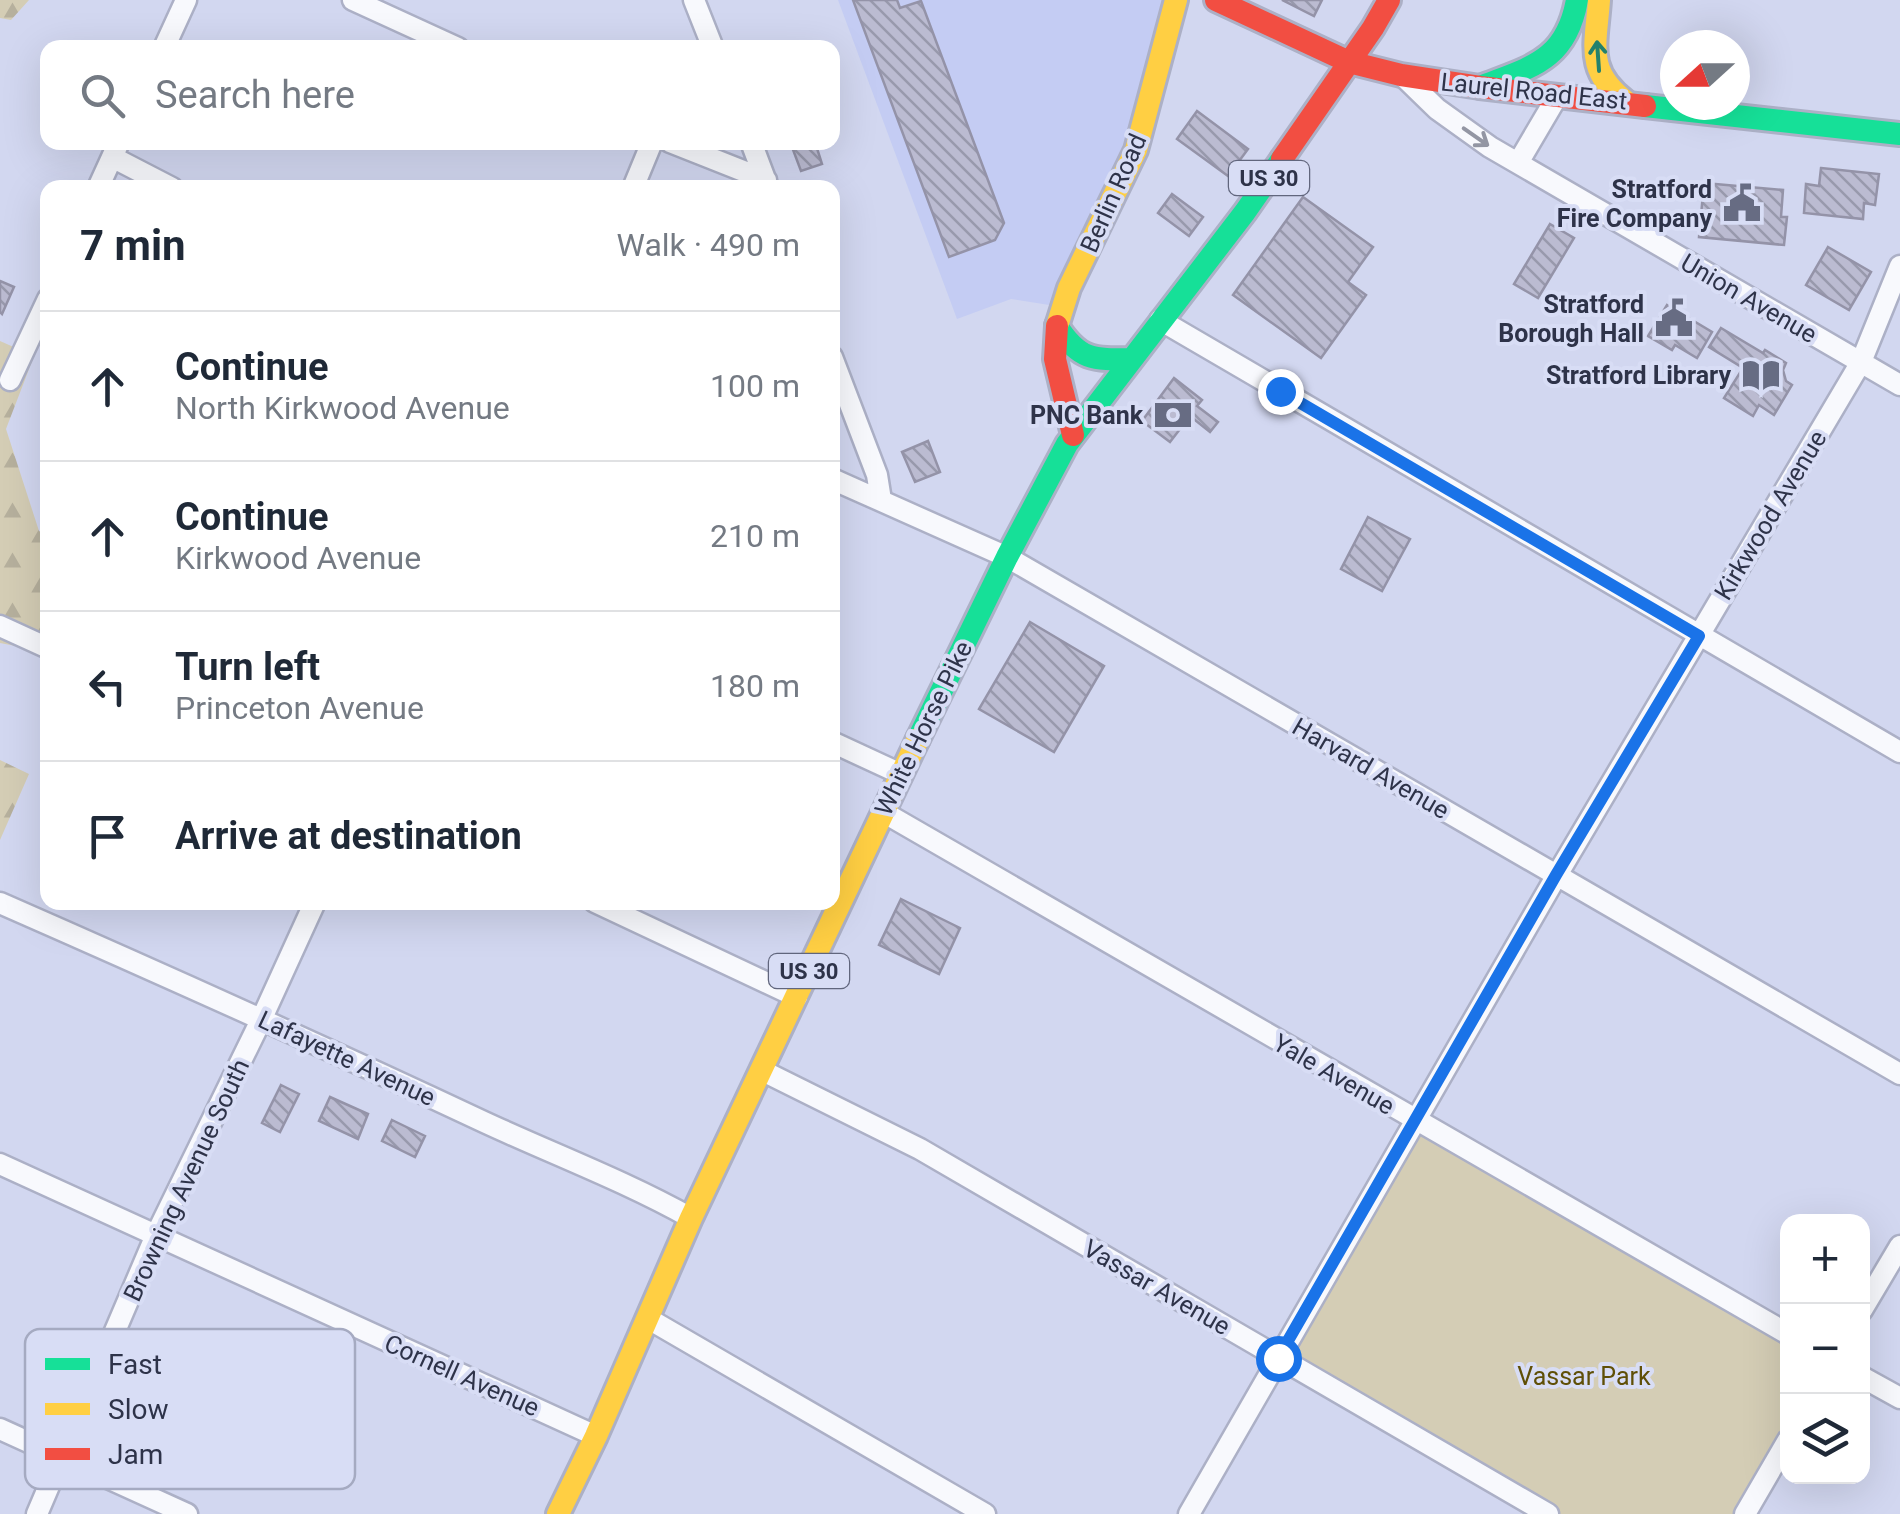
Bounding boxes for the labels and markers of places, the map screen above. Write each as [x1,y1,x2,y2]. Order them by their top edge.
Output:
place label: Stratford Fire Company [1557,175,1712,233]
public building icon: Stratford Fire Company [1721,182,1763,224]
place label: Stratford Borough Hall [1498,290,1644,348]
public building icon: Stratford Borough Hall [1653,297,1695,339]
library icon: Stratford Library [1740,354,1782,396]
place label: Stratford Library [1546,361,1731,390]
bank icon: PNC Bank [1152,394,1194,436]
place label: PNC Bank [1030,401,1144,430]

